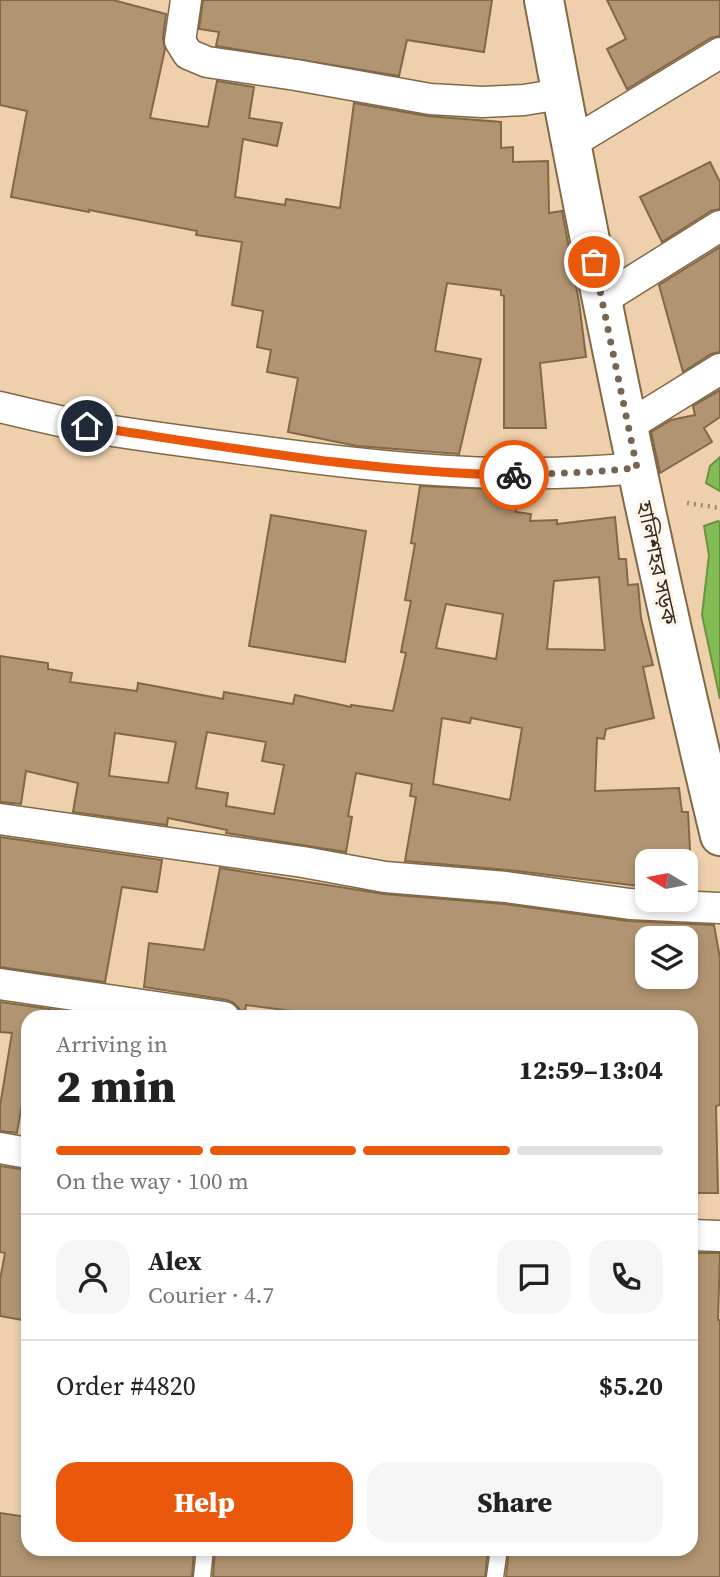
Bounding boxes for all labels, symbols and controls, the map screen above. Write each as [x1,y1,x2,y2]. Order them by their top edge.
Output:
pin [564,232,624,292]
icon: bag [575,243,613,281]
pin [57,396,117,456]
icon: home [68,407,106,445]
courier [479,440,549,510]
icon: bike [495,456,533,494]
street label: হালিশহর সড়ক [630,497,685,628]
north arrow [635,849,698,912]
map controls [635,849,698,989]
button: layers [635,926,698,989]
text: Arriving in [56,1028,168,1060]
text: 12:59–13:04 [519,1052,663,1088]
text: 2 min [56,1054,176,1117]
text: On the way · 100 m [56,1165,249,1197]
button: person [56,1240,130,1314]
button: chat [497,1240,571,1314]
button: phone [589,1240,663,1314]
text: Alex [148,1243,202,1279]
text: Courier · 4.7 [148,1279,274,1311]
text: Order #4820 [56,1368,196,1404]
text: $5.20 [599,1368,663,1404]
button: Help [56,1462,353,1542]
button: Share [367,1462,663,1542]

